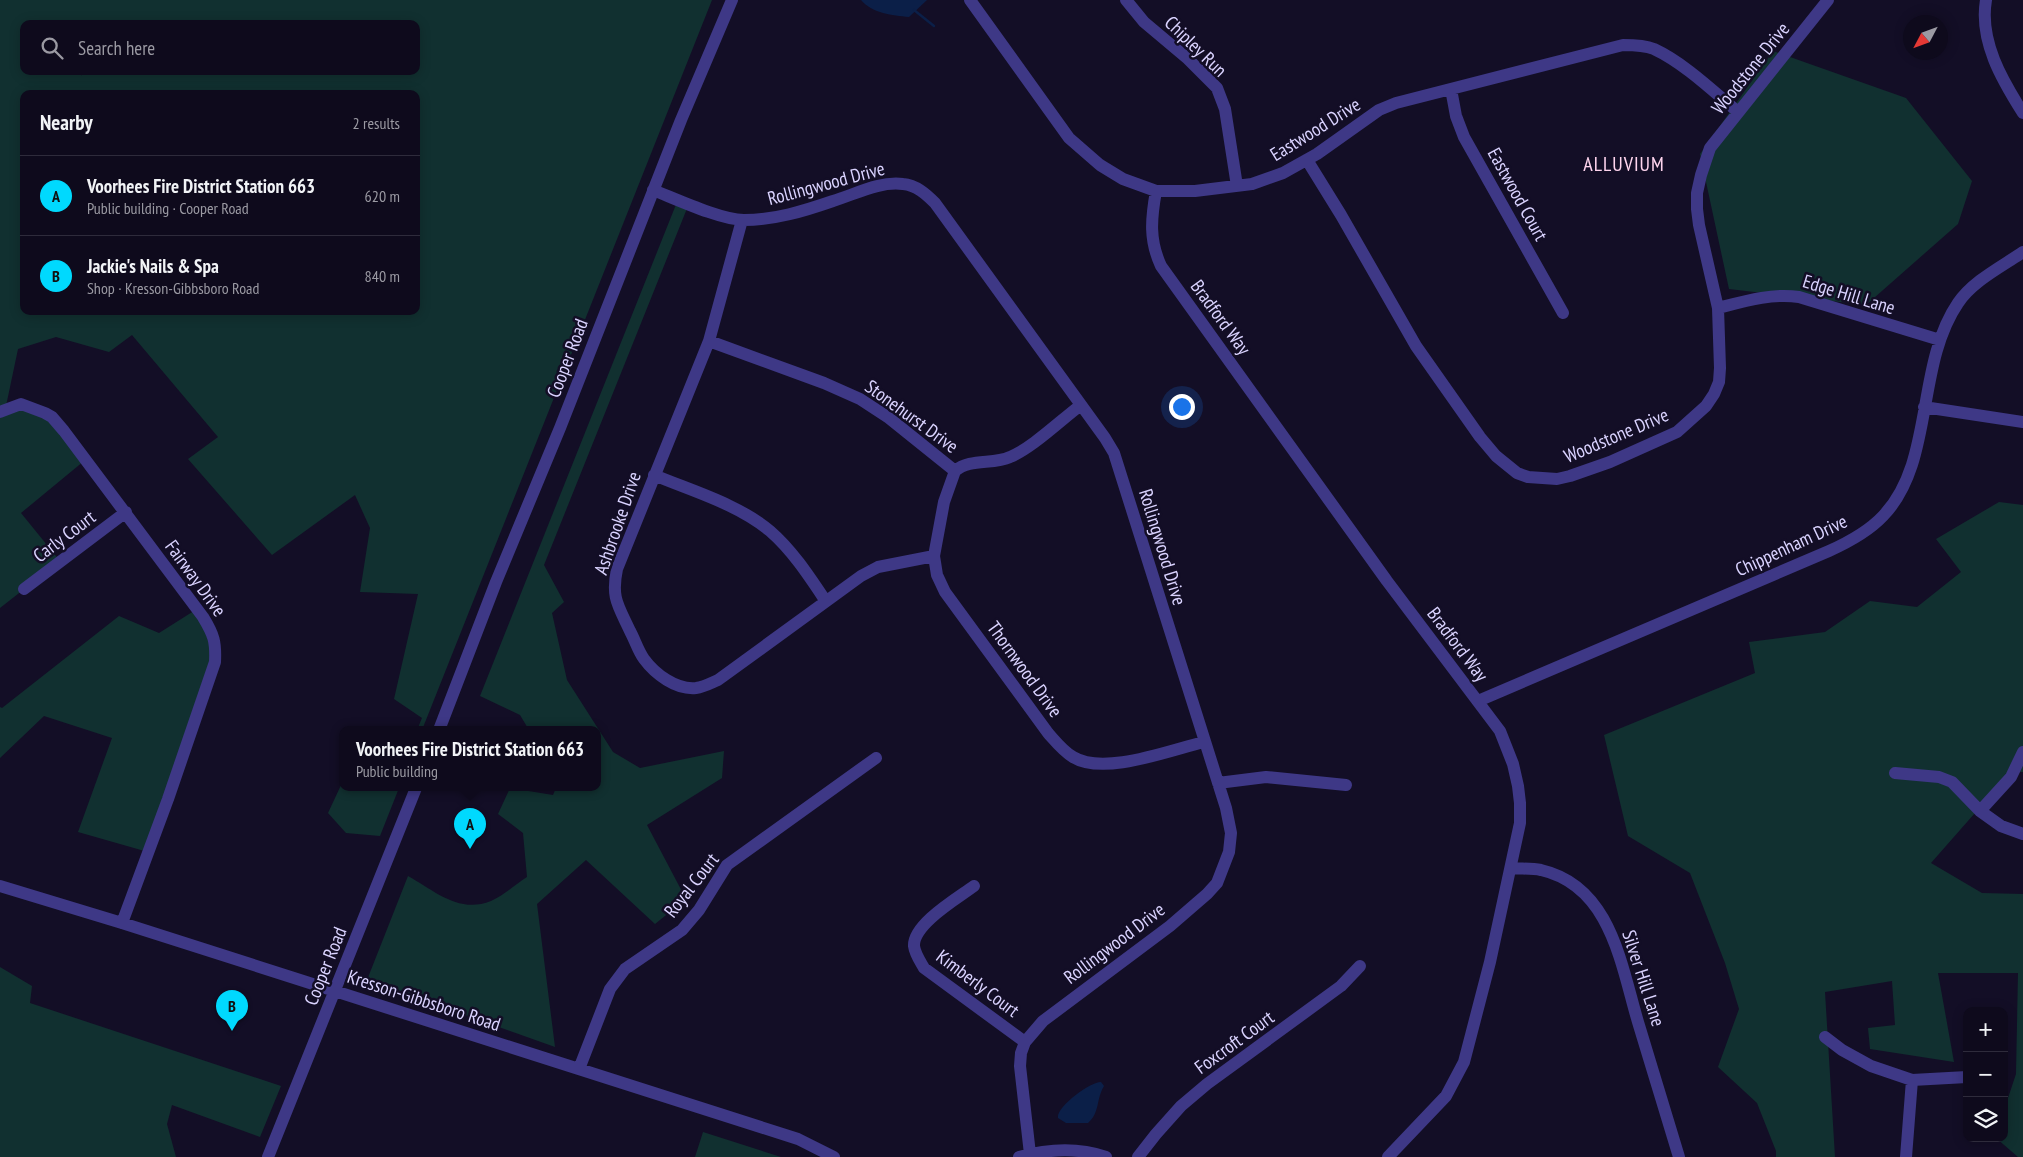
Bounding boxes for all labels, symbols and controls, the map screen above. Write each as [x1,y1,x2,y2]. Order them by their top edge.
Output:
street label: Chipley Run [1160,10,1232,82]
north arrow [1903,15,1948,60]
street label: Woodstone Drive [1706,17,1794,119]
search box [20,20,420,75]
icon: search [38,34,66,62]
text: Search here [78,36,155,60]
street label: Eastwood Drive [1266,92,1365,166]
text: Nearby [40,109,93,136]
text: 2 results [353,113,400,133]
street label: Eastwood Court [1483,143,1554,245]
district label: ALLUVIUM [1583,151,1665,177]
street label: Rollingwood Drive [765,156,887,210]
text: Voorhees Fire District Station 663 [87,174,315,198]
text: A [52,186,60,206]
text: 620 m [365,186,400,206]
text: Public building · Cooper Road [87,198,249,218]
text: Jackie's Nails & Spa [87,254,219,278]
text: B [52,266,60,286]
text: 840 m [365,266,400,286]
street label: Edge Hill Lane [1800,269,1898,319]
street label: Bradford Way [1186,275,1257,360]
text: Shop · Kresson-Gibbsboro Road [87,278,259,298]
street label: Cooper Road [541,315,593,401]
street label: Stonehurst Drive [861,374,964,458]
your location [1169,394,1195,420]
street label: Woodstone Drive [1560,402,1672,468]
street label: Ashbrooke Drive [588,468,646,578]
street label: Rollingwood Drive [1134,486,1192,608]
street label: Carly Court [28,504,101,567]
street label: Chippenham Drive [1731,509,1851,581]
street label: Fairway Drive [160,535,232,621]
street label: Bradford Way [1422,602,1494,687]
street label: Thornwood Drive [982,616,1068,722]
popup [339,726,601,791]
text: Voorhees Fire District Station 663 [356,737,584,761]
text: Public building [356,761,438,781]
pin: A [454,808,486,849]
street label: Royal Court [658,847,724,922]
street label: Rollingwood Drive [1059,897,1169,989]
street label: Cooper Road [298,923,352,1009]
street label: Silver Hill Lane [1617,927,1671,1029]
street label: Kimberly Court [932,944,1025,1022]
street label: Kresson-Gibbsboro Road [344,964,504,1036]
pin: B [216,990,248,1031]
street label: Foxcroft Court [1189,1005,1279,1079]
map controls [1963,1007,2008,1142]
button: + [1963,1007,2008,1052]
button: − [1963,1052,2008,1097]
button: layers [1963,1097,2008,1142]

